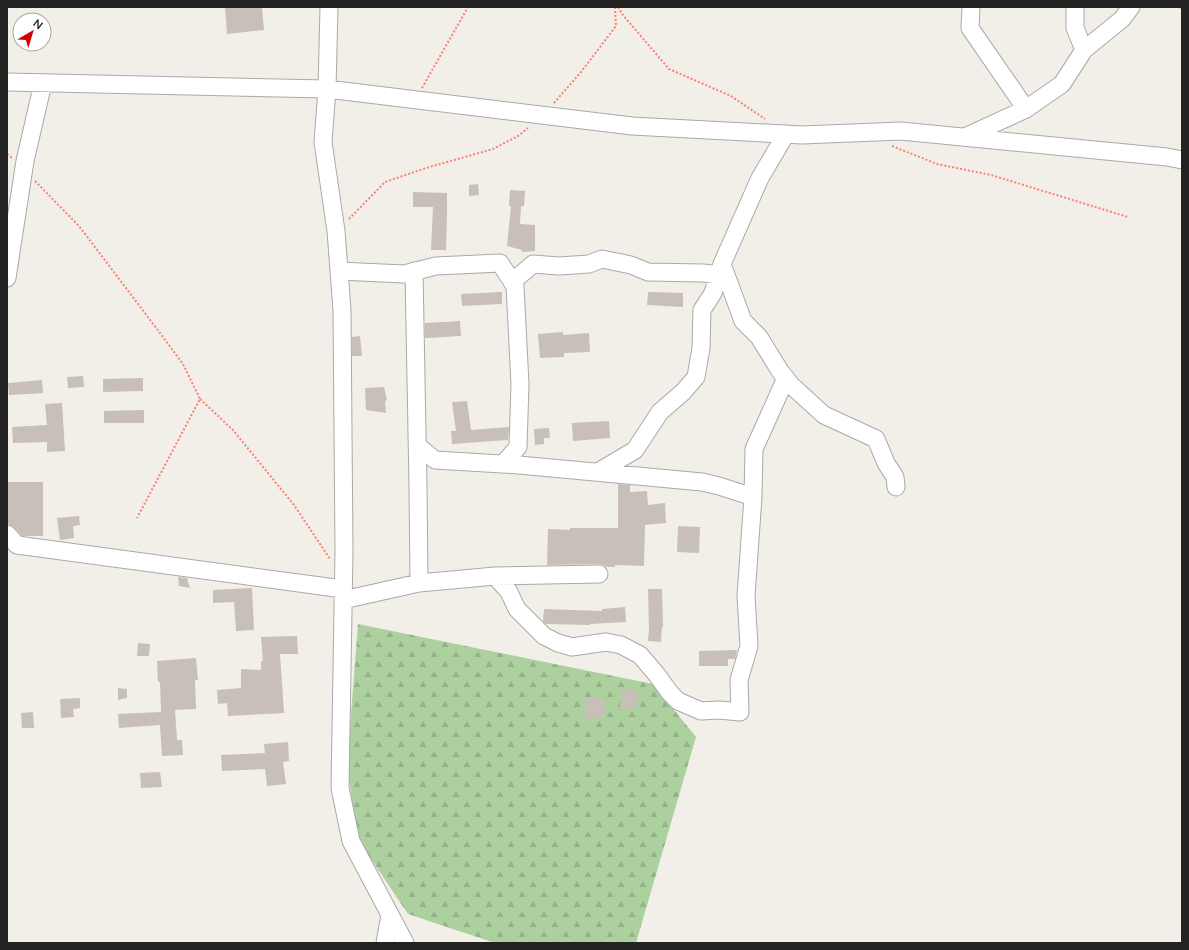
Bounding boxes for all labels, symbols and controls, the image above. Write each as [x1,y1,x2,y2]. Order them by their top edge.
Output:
north arrow [12,12,52,52]
text: N [31,16,46,31]

